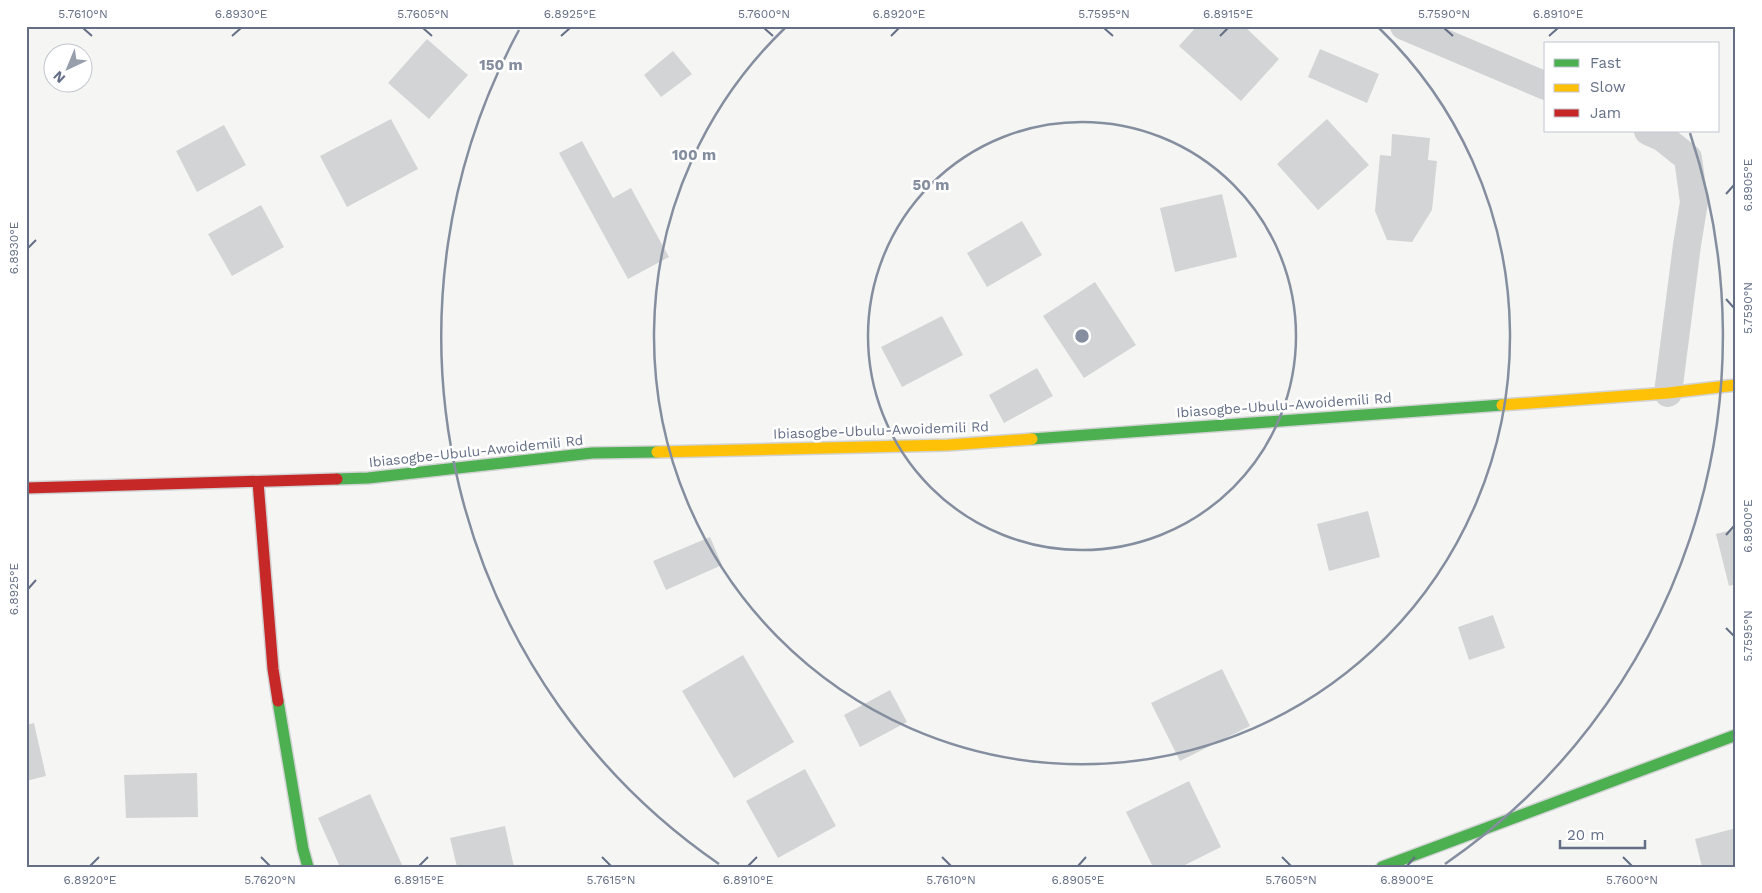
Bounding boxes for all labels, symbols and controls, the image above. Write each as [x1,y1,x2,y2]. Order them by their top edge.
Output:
text: 5.7610°N [58,7,108,21]
text: 6.8930°E [215,7,268,21]
text: 5.7605°N [397,7,449,21]
text: 6.8925°E [544,7,597,21]
text: 5.7600°N [738,7,790,21]
text: 6.8920°E [873,7,926,21]
text: 5.7595°N [1078,7,1130,21]
text: 6.8915°E [1203,7,1253,21]
text: 5.7590°N [1418,7,1470,21]
text: 6.8910°E [1533,7,1584,21]
north arrow [42,42,92,92]
legend [1544,42,1720,132]
text: Fast [1590,54,1622,72]
text: 150 m [479,56,523,74]
text: N [50,68,68,87]
text: Slow [1590,78,1626,96]
text: Jam [1590,104,1621,122]
text: 100 m [672,146,716,164]
text: 6.8905°E [1741,158,1755,211]
text: 50 m [913,176,949,194]
text: 6.8930°E [7,221,21,274]
text: 5.7590°N [1741,282,1755,334]
centre of rings [1073,327,1091,345]
street label: Ibiasogbe-Ubulu-Awoidemili Rd [1176,389,1392,421]
street label: Ibiasogbe-Ubulu-Awoidemili Rd [773,418,989,442]
street label: Ibiasogbe-Ubulu-Awoidemili Rd [368,432,584,470]
text: 6.8900°E [1741,499,1755,553]
text: 6.8925°E [7,562,21,615]
text: 5.7595°N [1741,610,1755,662]
scale bar [1560,818,1644,850]
text: 20 m [1567,826,1605,844]
text: 6.8920°E [64,873,117,887]
text: 5.7620°N [244,873,296,887]
text: 6.8915°E [394,873,444,887]
text: 5.7615°N [587,873,635,887]
text: 6.8910°E [723,873,774,887]
text: 5.7610°N [926,873,976,887]
text: 6.8905°E [1052,873,1105,887]
text: 5.7605°N [1265,873,1317,887]
text: 6.8900°E [1380,873,1434,887]
text: 5.7600°N [1606,873,1658,887]

